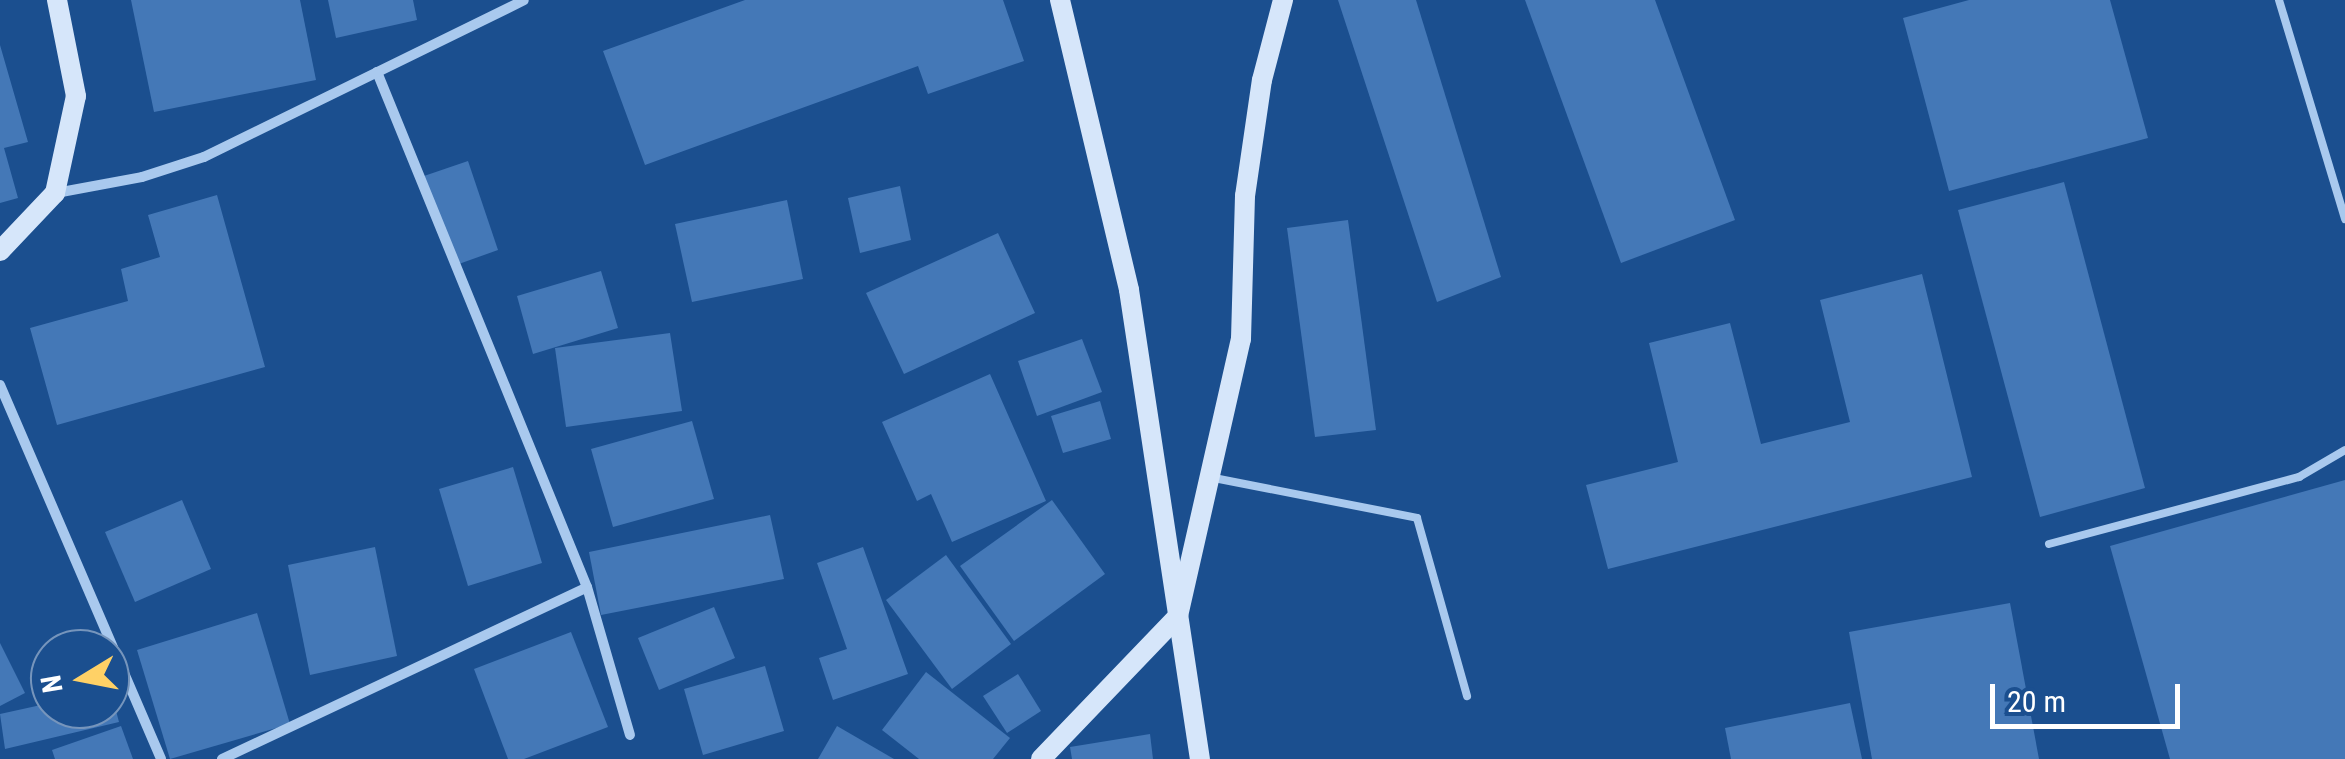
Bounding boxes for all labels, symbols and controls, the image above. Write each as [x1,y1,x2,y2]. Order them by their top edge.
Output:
north arrow [30,629,130,729]
scale bar [1995,664,2185,726]
text: N [34,673,70,695]
text: 20 m [2007,684,2066,719]

